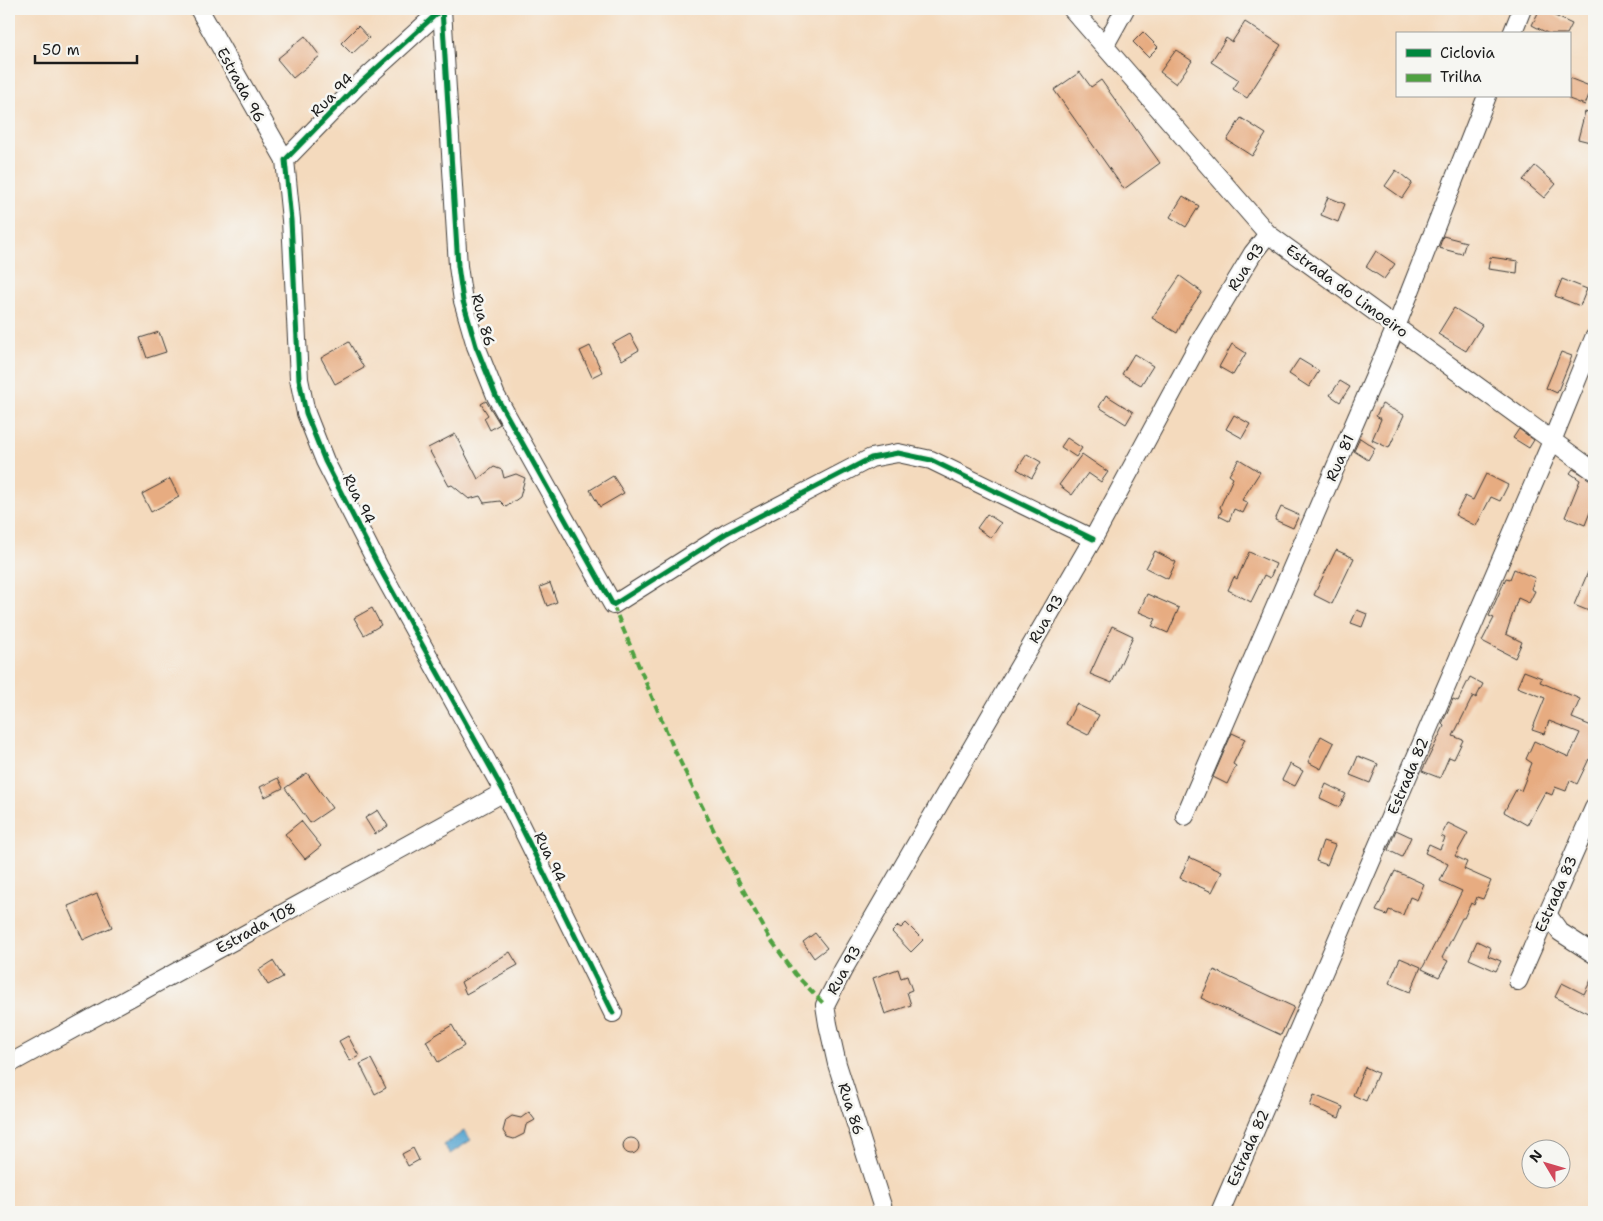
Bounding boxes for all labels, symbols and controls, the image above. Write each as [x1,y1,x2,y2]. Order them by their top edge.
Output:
scale bar [35,32,138,64]
legend [1396,32,1570,98]
text: 50 m [42,40,80,60]
text: Ciclovia [1440,43,1496,63]
street label: Estrada 96 [212,44,270,126]
text: Trilha [1440,67,1482,87]
street label: Rua 94 [306,69,358,121]
street label: Rua 93 [1223,239,1269,295]
street label: Estrada do Limoeiro [1282,240,1412,342]
street label: Rua 86 [466,292,500,348]
street label: Rua 81 [1321,431,1359,485]
street label: Rua 94 [338,471,380,527]
street label: Rua 93 [1024,591,1068,647]
street label: Estrada 82 [1383,734,1433,818]
street label: Rua 94 [529,829,571,885]
street label: Estrada 83 [1530,852,1582,936]
street label: Estrada 108 [212,898,300,958]
street label: Rua 93 [822,942,866,998]
street label: Rua 86 [833,1080,869,1138]
street label: Estrada 82 [1222,1106,1274,1190]
north arrow [1520,1138,1570,1188]
text: N [1525,1146,1546,1166]

